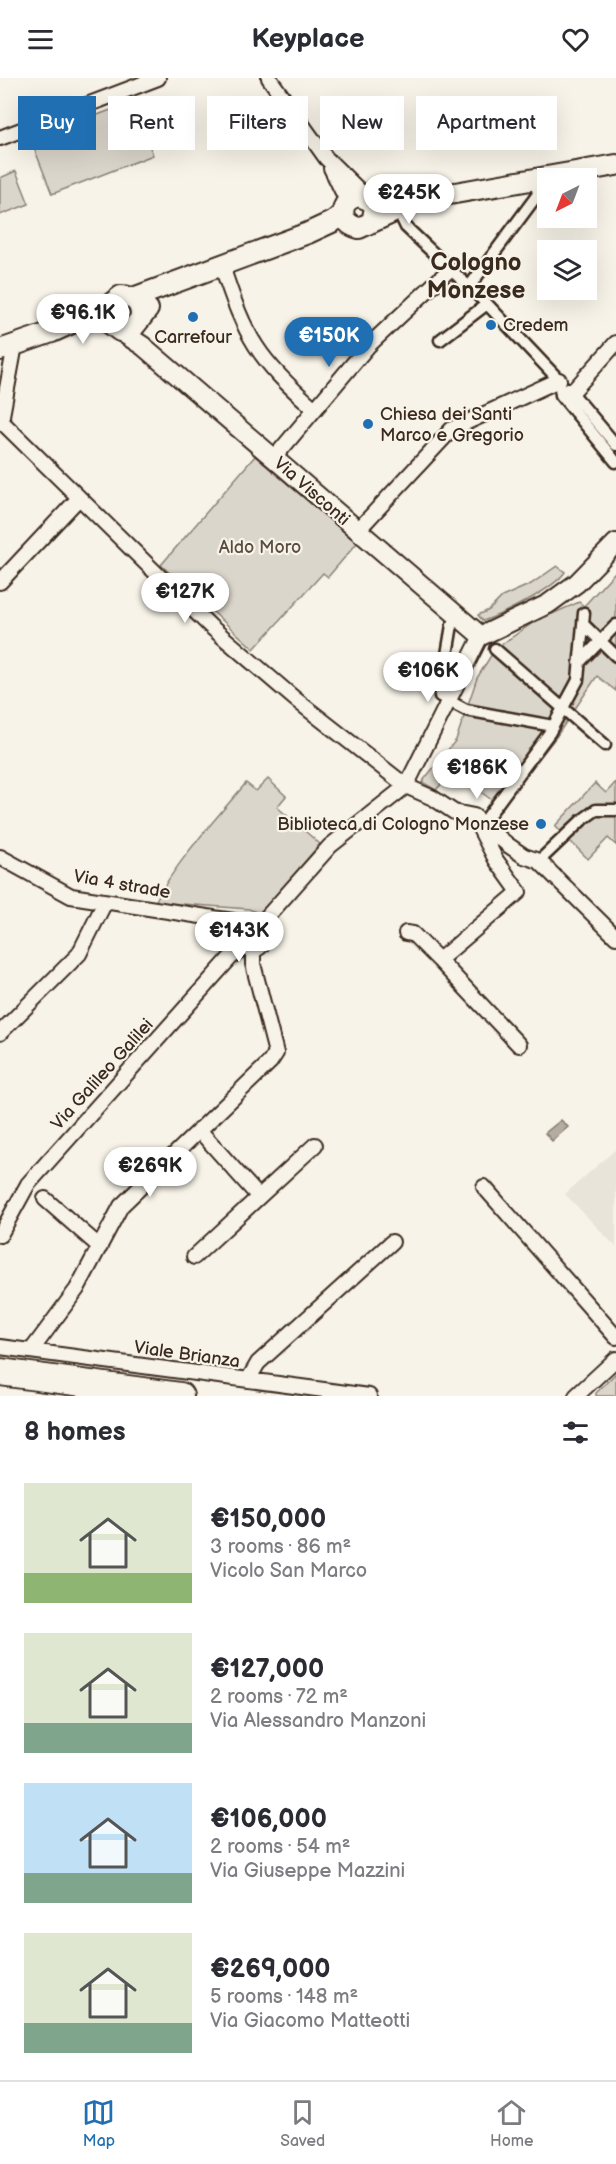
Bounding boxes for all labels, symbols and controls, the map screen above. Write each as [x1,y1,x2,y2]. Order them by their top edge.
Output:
icon: menu [24,23,57,56]
text: Keyplace [251,23,365,55]
icon: heart [559,23,592,56]
chip: Buy [18,96,96,150]
chip: Rent [108,96,195,150]
chip: Filters [207,96,308,150]
chip: New [320,96,404,150]
chip: Apartment [416,96,557,150]
north arrow [537,168,597,228]
map controls [537,168,597,300]
pin: €245K [367,174,451,225]
text: €245K [377,181,441,205]
button: layers [537,240,597,300]
district label: Cologno Monzese [427,248,525,305]
pin: €96.1K [34,294,132,345]
text: €96.1K [50,301,116,325]
marker: Carrefour [186,310,200,324]
place label: Credem [503,315,568,336]
pin: €150K [287,317,371,368]
marker: Credem [484,318,498,332]
text: €150K [298,324,360,348]
place label: Carrefour [154,327,232,348]
place label: Chiesa dei Santi Marco e Gregorio [380,404,524,446]
marker: Chiesa dei Santi Marco e Gregorio [361,417,375,431]
street label: Via Visconti [269,453,354,530]
park label: Aldo Moro [219,537,301,558]
pin: €127K [143,573,227,624]
text: €127K [155,580,215,604]
pin: €106K [386,652,470,703]
text: €106K [397,659,459,683]
pin: €186K [435,749,519,800]
text: €186K [446,756,508,780]
place label: Biblioteca di Cologno Monzese [277,814,529,835]
marker: Biblioteca di Cologno Monzese [534,817,548,831]
street label: Via 4 strade [72,866,172,903]
pin: €143K [197,912,281,963]
text: €143K [209,919,269,943]
street label: Via Galileo Galilei [47,1014,158,1134]
pin: €269K [108,1147,192,1198]
text: €269K [118,1154,182,1178]
street label: Viale Brianza [133,1337,241,1372]
icon: filters [559,1416,592,1449]
text: 8 homes [24,1417,126,1448]
text: €150,000 [210,1504,326,1535]
icon: home [72,1507,144,1579]
text: 3 rooms · 86 m² [210,1535,351,1559]
text: Vicolo San Marco [210,1559,367,1583]
text: €127,000 [210,1654,324,1685]
icon: home [72,1657,144,1729]
text: 2 rooms · 72 m² [210,1685,348,1709]
text: Via Alessandro Manzoni [210,1709,426,1733]
text: €106,000 [210,1804,327,1835]
icon: home [72,1807,144,1879]
text: 2 rooms · 54 m² [210,1835,350,1859]
text: Via Giuseppe Mazzini [210,1859,405,1883]
text: €269,000 [210,1954,331,1985]
icon: home [72,1957,144,2029]
text: 5 rooms · 148 m² [210,1985,358,2009]
text: Via Giacomo Matteotti [210,2009,410,2033]
tab: Map [82,2096,115,2151]
tab: Saved [280,2096,325,2151]
tab: Home [490,2096,534,2151]

